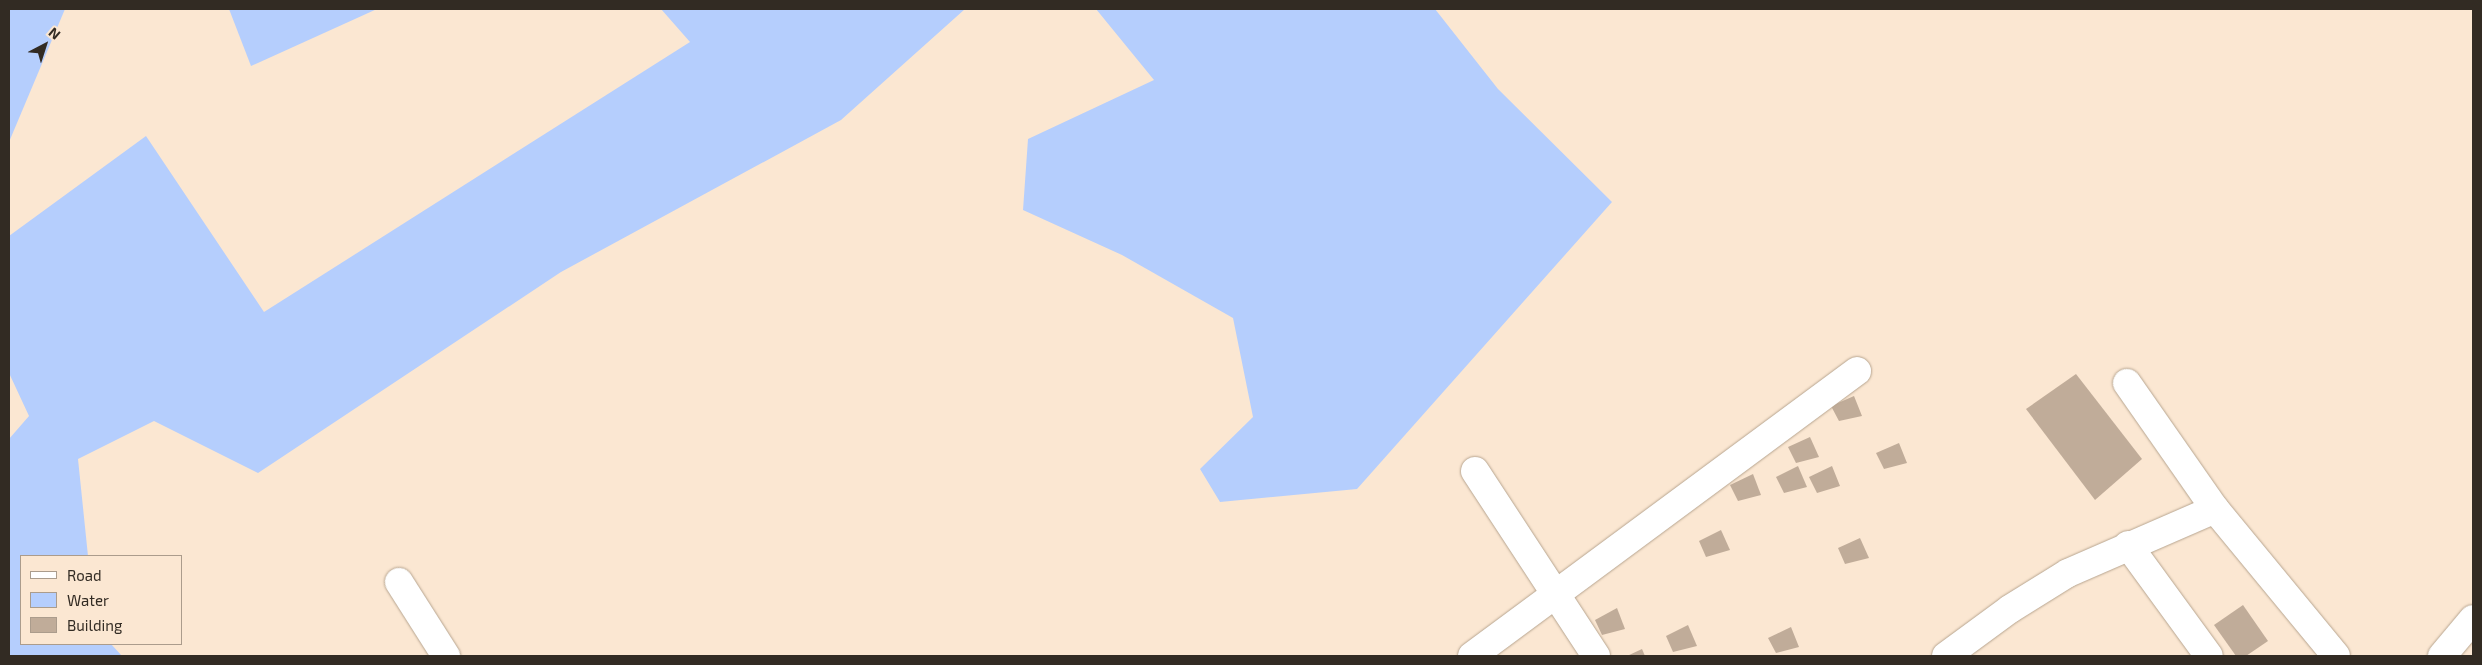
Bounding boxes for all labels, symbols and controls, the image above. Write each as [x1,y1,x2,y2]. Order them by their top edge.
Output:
north arrow [20,20,70,70]
text: N [46,23,64,43]
legend [20,555,182,645]
text: Road [67,566,102,584]
text: Water [67,591,109,609]
text: Building [67,616,122,634]

